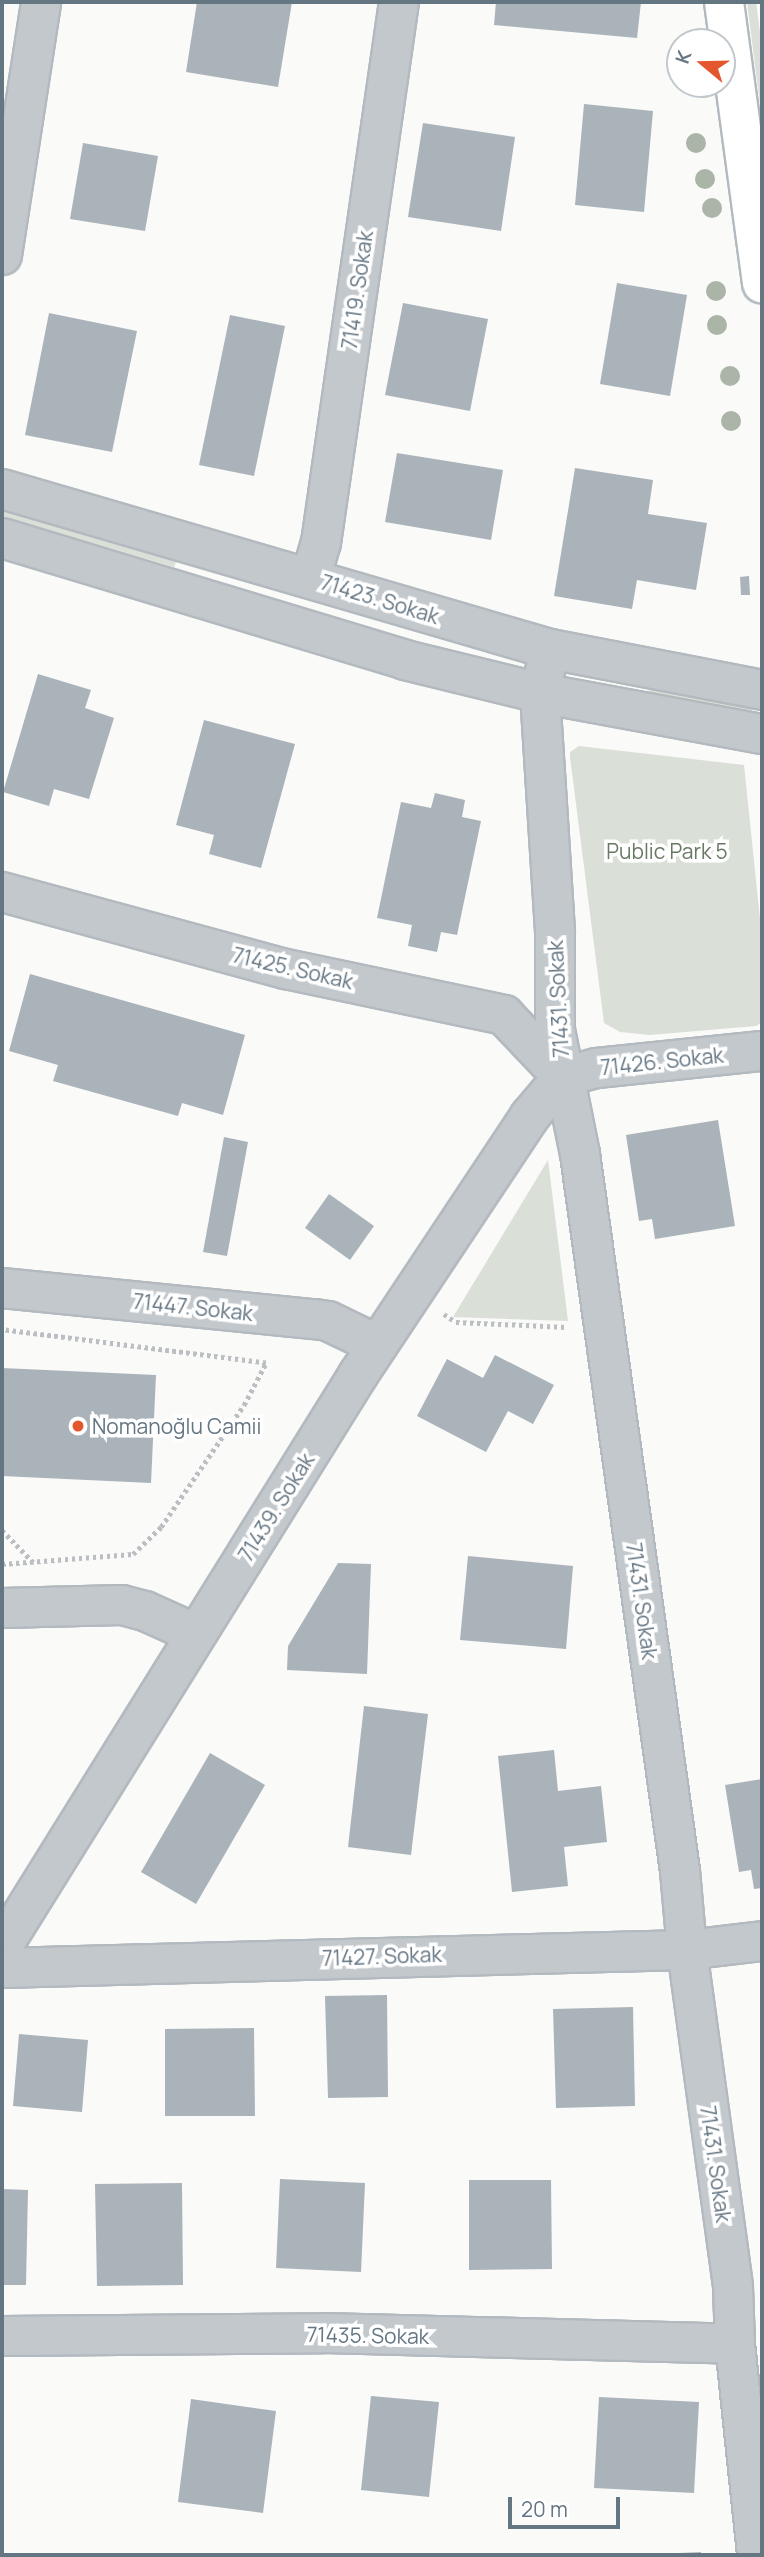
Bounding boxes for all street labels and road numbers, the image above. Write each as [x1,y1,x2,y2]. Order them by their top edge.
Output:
street label: 71419. Sokak [336,229,378,351]
street label: 71423. Sokak [318,569,442,629]
street label: 71431. Sokak [542,940,574,1058]
street label: 71425. Sokak [230,942,356,994]
street label: 71426. Sokak [599,1042,725,1080]
street label: 71447. Sokak [132,1288,254,1326]
street label: 71439. Sokak [233,1448,319,1566]
street label: 71431. Sokak [621,1541,663,1661]
street label: 71427. Sokak [322,1941,442,1971]
street label: 71431. Sokak [695,2104,737,2224]
street label: 71435. Sokak [307,2321,429,2349]

